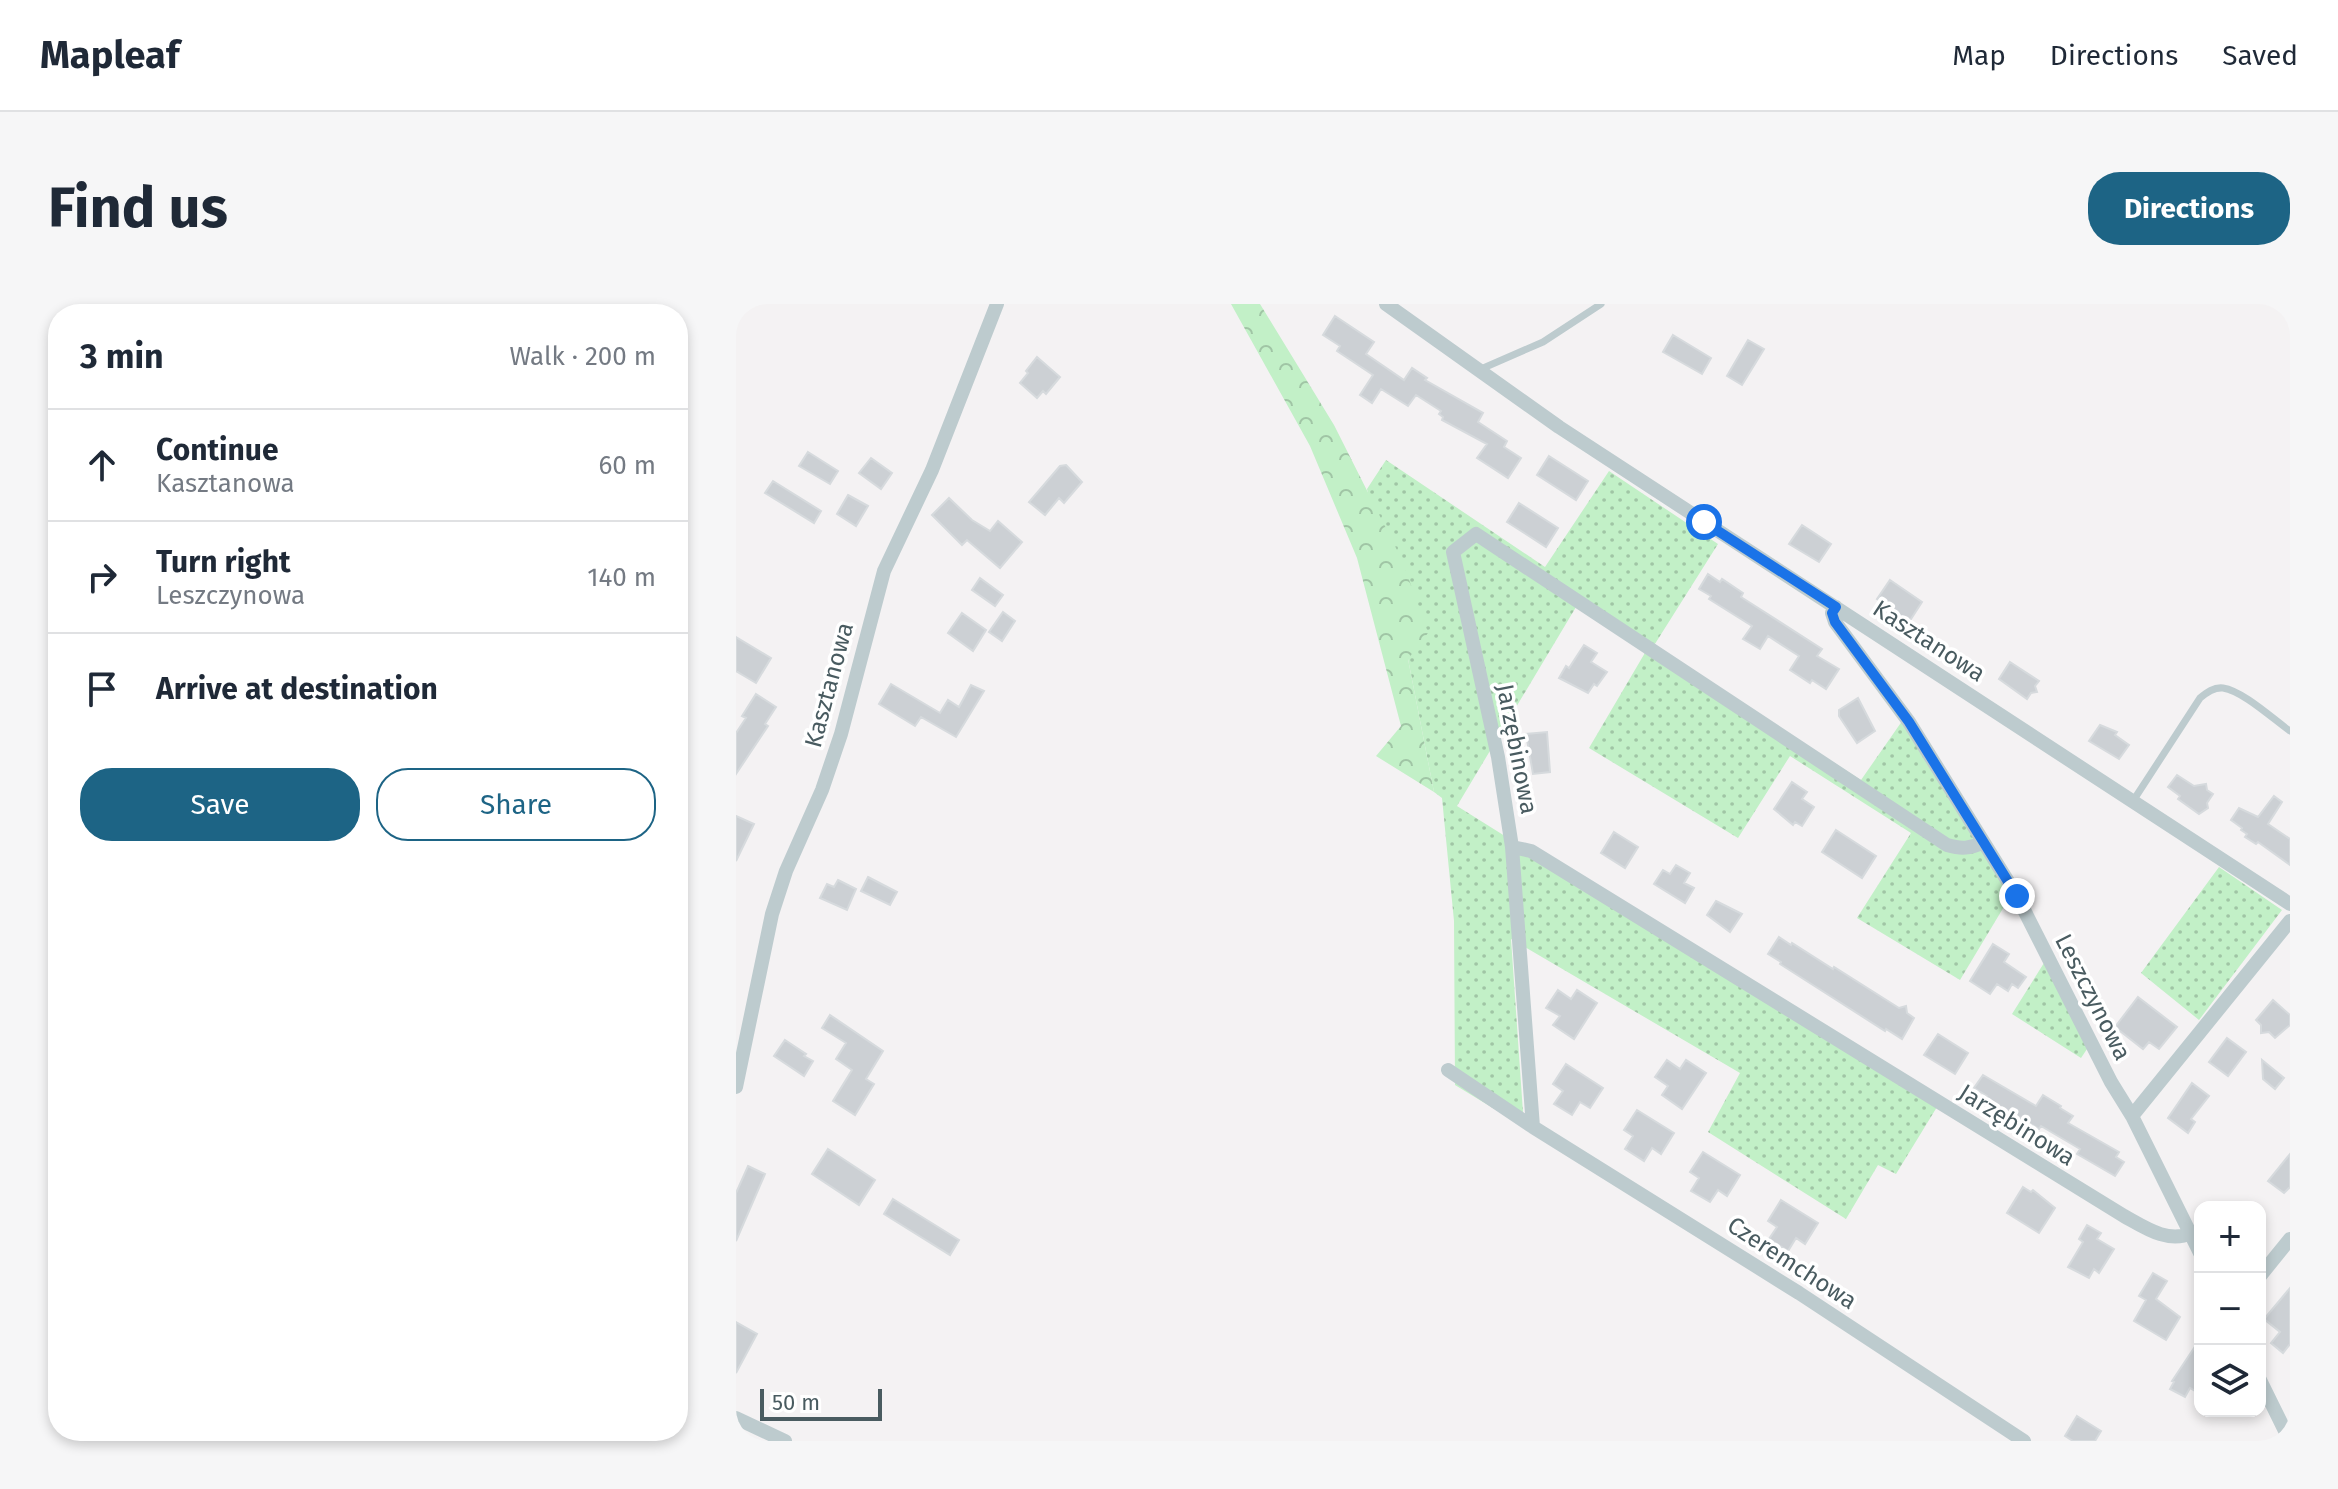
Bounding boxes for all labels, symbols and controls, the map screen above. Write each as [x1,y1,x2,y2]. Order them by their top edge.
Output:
text: Mapleaf [40,32,179,78]
text: Map [1952,39,2006,72]
text: Directions [2050,39,2178,72]
text: Saved [2222,39,2298,72]
button: Directions [2088,172,2290,245]
text: Find us [48,175,228,242]
text: 3 min [80,336,164,377]
text: Walk · 200 m [509,341,656,372]
text: Continue [156,432,279,468]
icon: ahead [80,443,124,487]
text: 60 m [598,450,656,481]
text: Kasztanowa [156,468,295,499]
route start [1686,504,1722,540]
text: Turn right [156,544,291,580]
icon: right [80,555,124,599]
text: 140 m [587,562,656,593]
text: Leszczynowa [156,580,305,611]
street label: Kasztanowa [1868,594,1990,688]
street label: Kasztanowa [799,620,859,750]
icon: arrive [80,667,124,711]
text: Arrive at destination [156,671,438,707]
street label: Jarzębinowa [1491,682,1543,816]
button: Save [80,768,360,841]
button: Share [376,768,656,841]
route end [1999,878,2035,914]
street label: Leszczynowa [2049,929,2137,1065]
street label: Jarzębinowa [1954,1078,2080,1172]
map controls [2194,1201,2266,1417]
button: + [2194,1201,2266,1273]
street label: Czeremchowa [1722,1211,1862,1315]
button: − [2194,1273,2266,1345]
button: layers [2194,1345,2266,1417]
scale bar [760,1385,882,1421]
text: 50 m [772,1389,820,1416]

